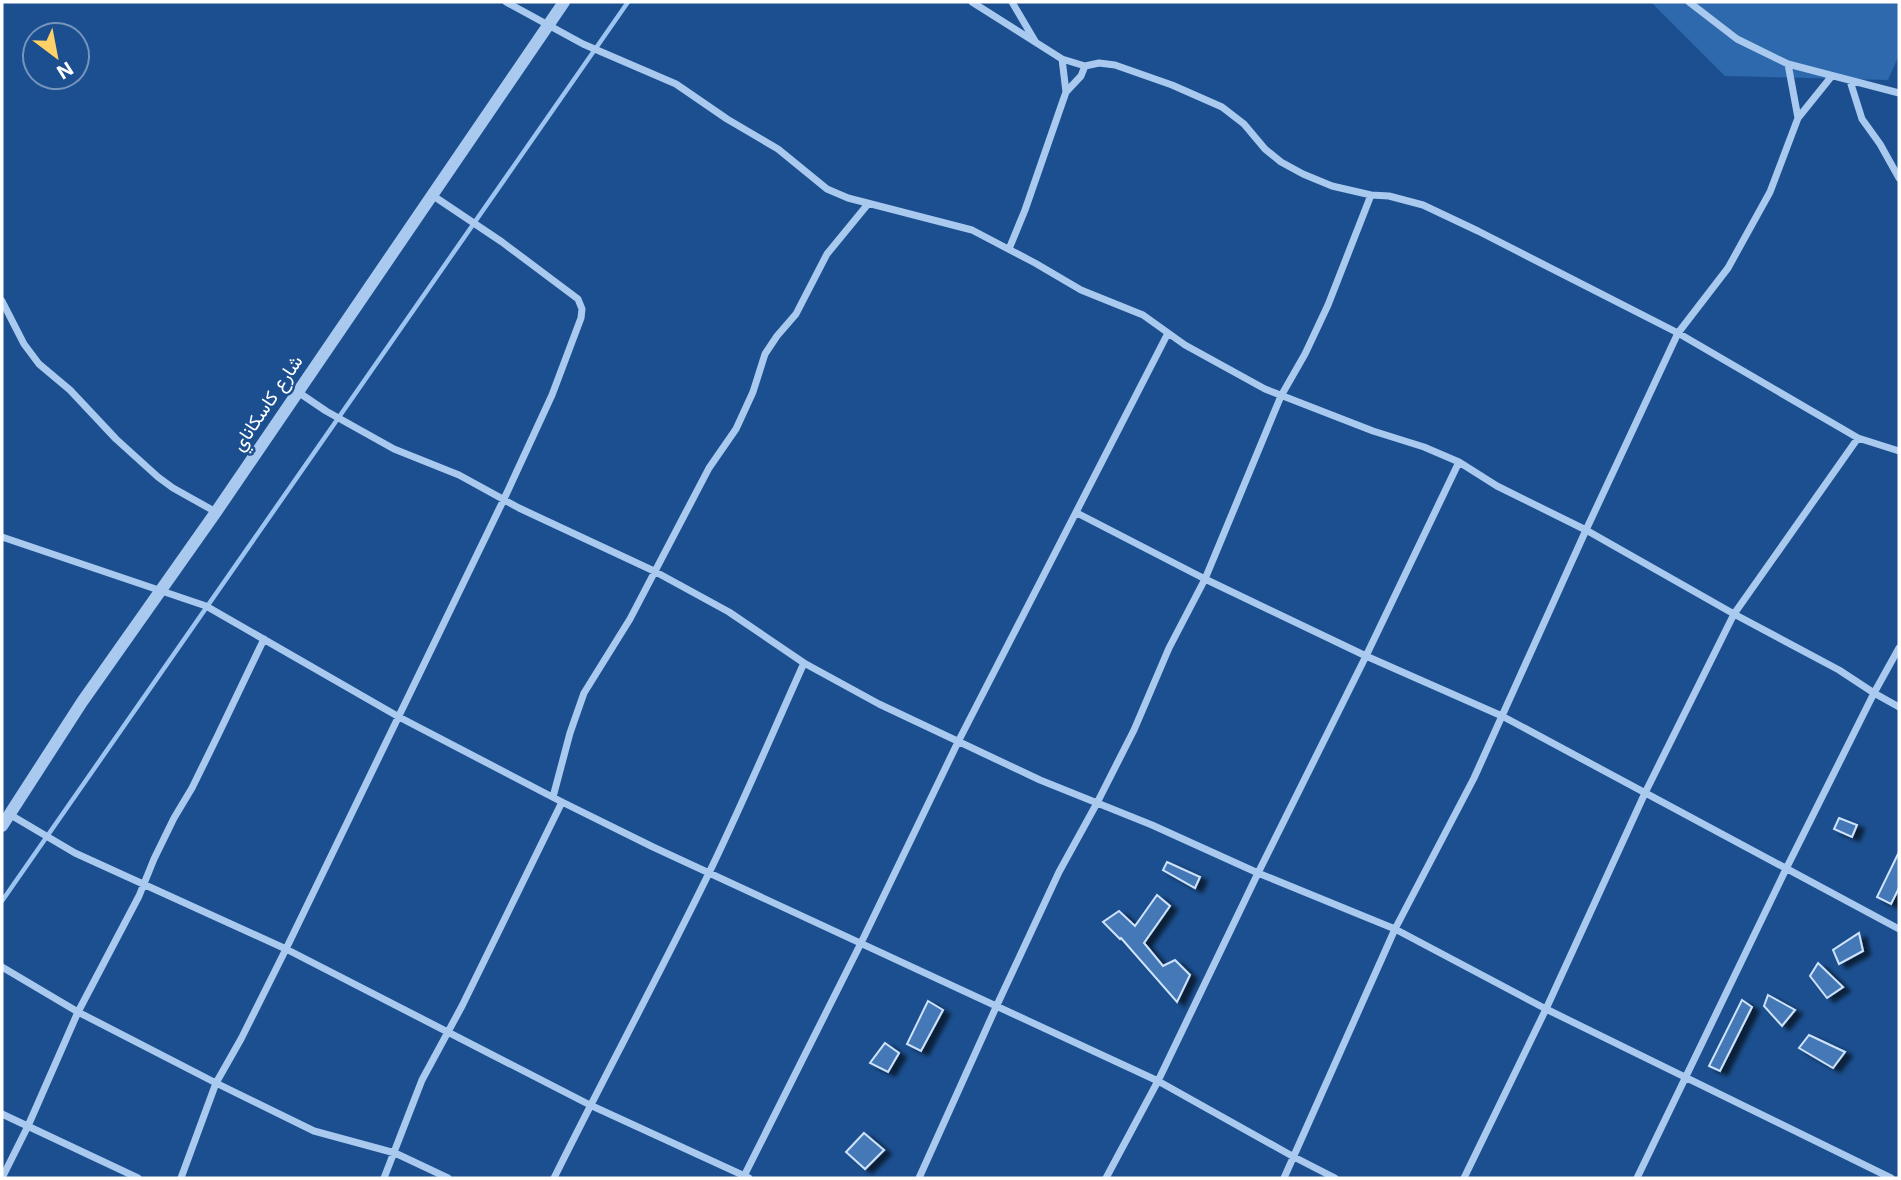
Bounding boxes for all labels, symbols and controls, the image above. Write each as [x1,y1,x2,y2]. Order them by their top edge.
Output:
north arrow [21,21,91,91]
text: N [53,56,77,84]
street label: شارع كاسكاناي [227,351,311,457]

